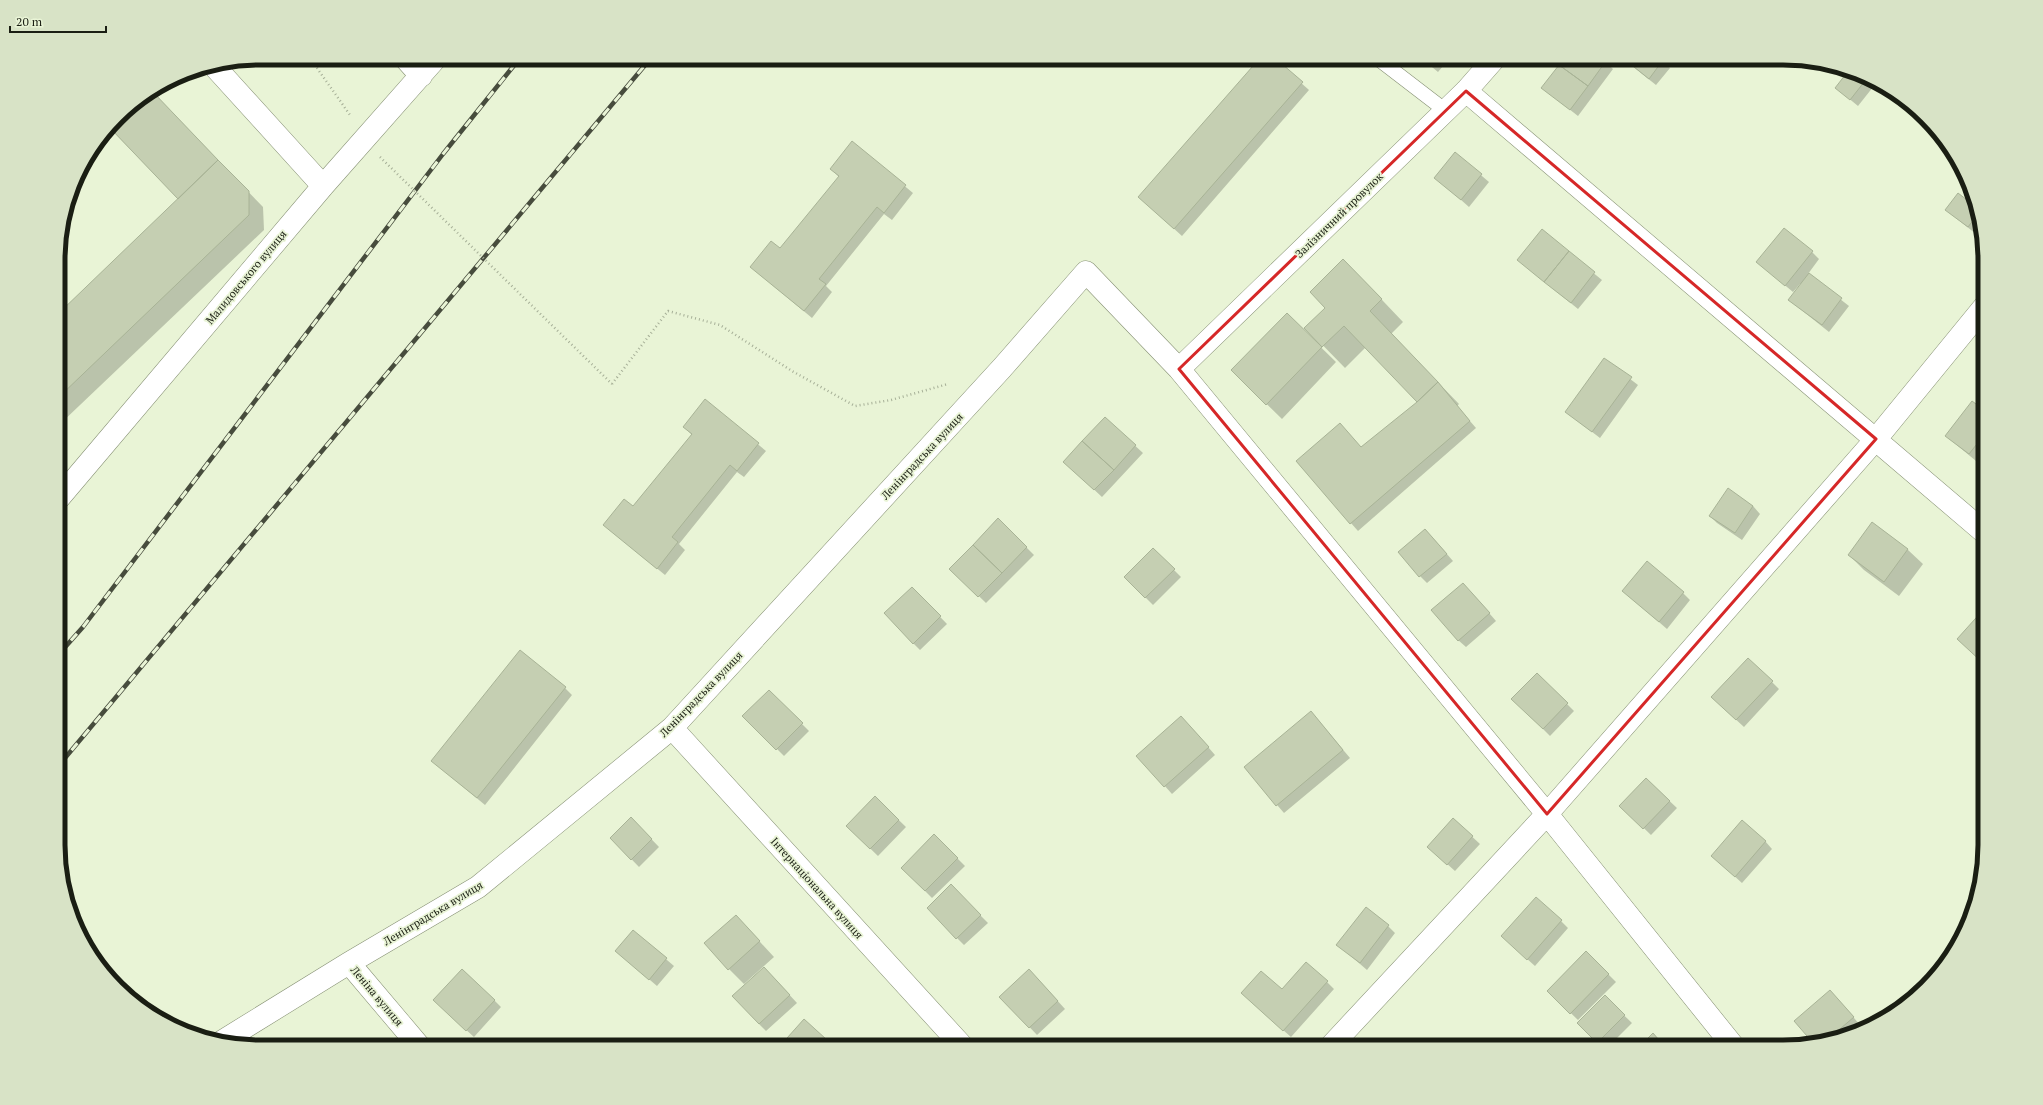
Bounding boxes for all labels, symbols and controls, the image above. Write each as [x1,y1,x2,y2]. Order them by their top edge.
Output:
scale bar [10,8,106,34]
text: 20 m [16,14,43,29]
street label: Залізничний провулок [1292,169,1386,261]
street label: Малидовського вулиця [203,227,290,327]
street label: Ленінградська вулиця [877,410,966,503]
street label: Ленінградська вулиця [656,648,746,740]
street label: Інтернаціональна вулиця [768,834,866,942]
street label: Ленінградська вулиця [380,878,485,949]
street label: Леніна вулиця [347,962,406,1029]

